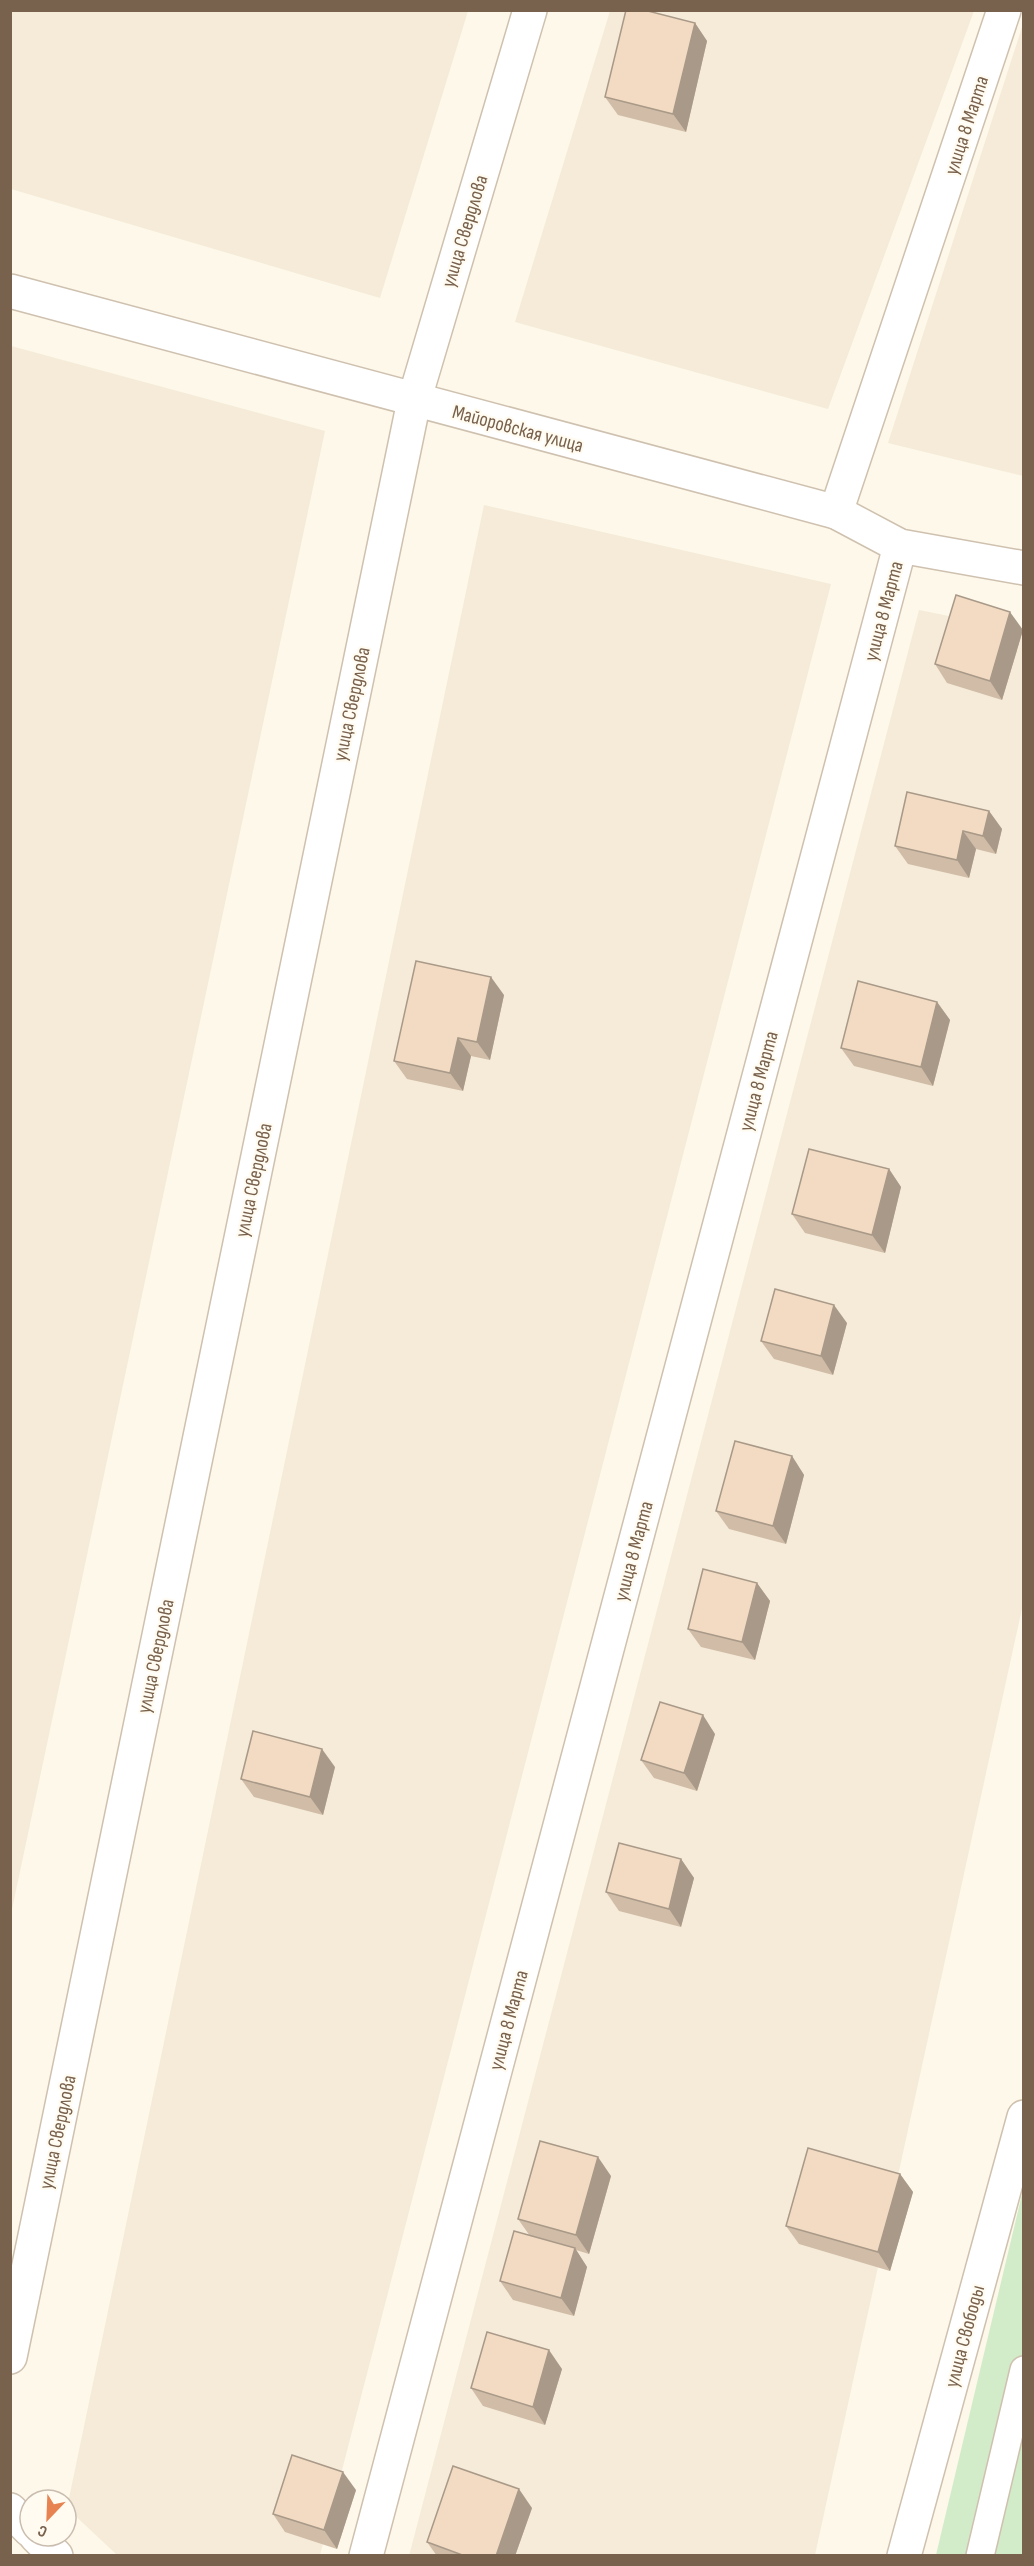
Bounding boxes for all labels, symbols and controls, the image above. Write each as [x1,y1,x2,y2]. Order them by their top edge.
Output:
street label: улица 8 Марта [940,73,994,178]
street label: улица Свердлова [436,172,493,290]
street label: Майоровская улица [450,400,586,458]
street label: улица 8 Марта [859,559,909,664]
street label: улица Свердлова [328,645,376,764]
street label: улица 8 Марта [734,1029,784,1134]
street label: улица Свердлова [230,1121,278,1240]
street label: улица 8 Марта [609,1499,659,1604]
street label: улица Свердлова [132,1597,180,1716]
street label: улица 8 Марта [484,1968,534,2073]
street label: улица Свердлова [34,2073,82,2192]
street label: улица Свободы [940,2283,990,2390]
north arrow [18,2488,78,2548]
text: С [35,2520,50,2541]

